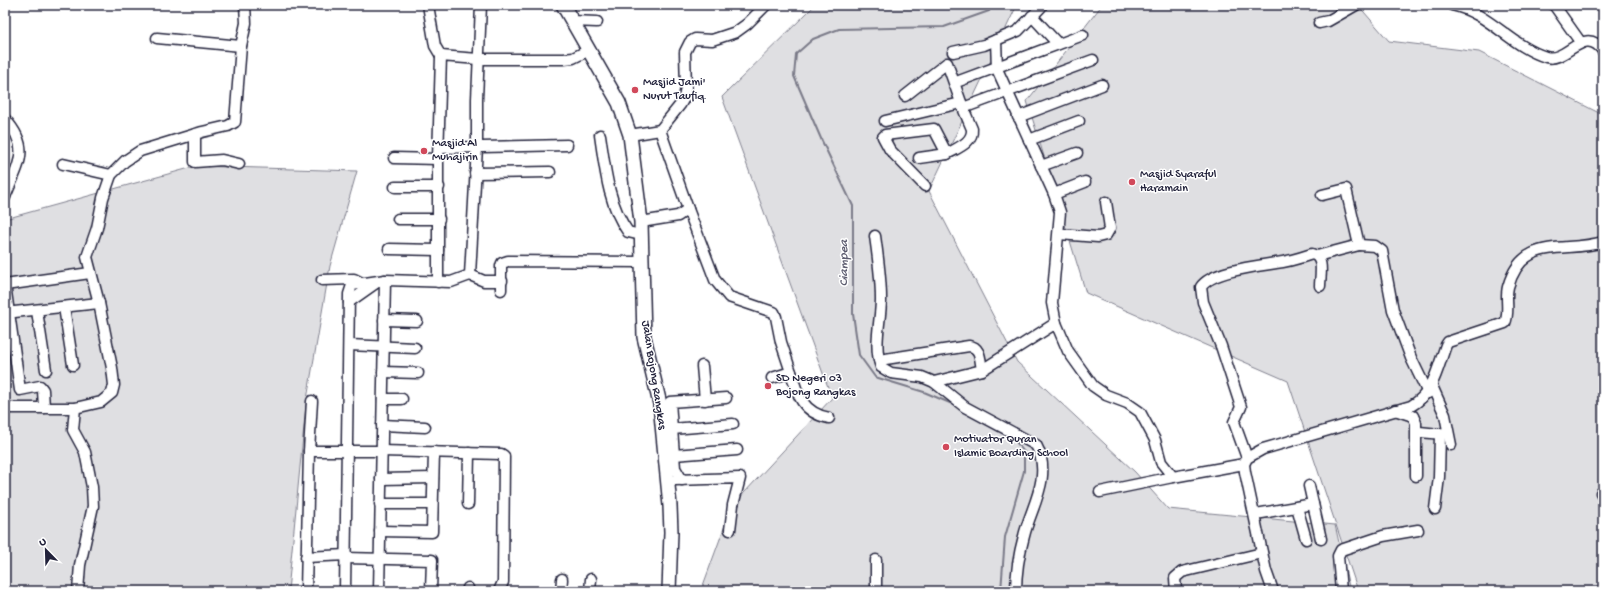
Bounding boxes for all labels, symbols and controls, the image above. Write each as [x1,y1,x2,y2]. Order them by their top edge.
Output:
place label: Masjid Jami' Nurut Taufiq [643,76,706,104]
marker: Masjid Jami' Nurut Taufiq [630,85,640,95]
place label: Masjid Al Muhajirin [432,137,478,165]
marker: Masjid Al Muhajirin [419,146,429,156]
place label: Masjid Syaraful Haramain [1140,168,1217,196]
marker: Masjid Syaraful Haramain [1127,177,1137,187]
water label: Ciampea [837,239,852,286]
street label: Jalan Bojong Rangkas [637,319,669,431]
place label: SD Negeri 03 Bojong Rangkas [775,372,856,400]
marker: SD Negeri 03 Bojong Rangkas [763,381,773,391]
place label: Motivator Quran Islamic Boarding School [954,433,1068,461]
marker: Motivator Quran Islamic Boarding School [941,442,951,452]
north arrow [26,530,66,570]
text: U [38,536,49,549]

